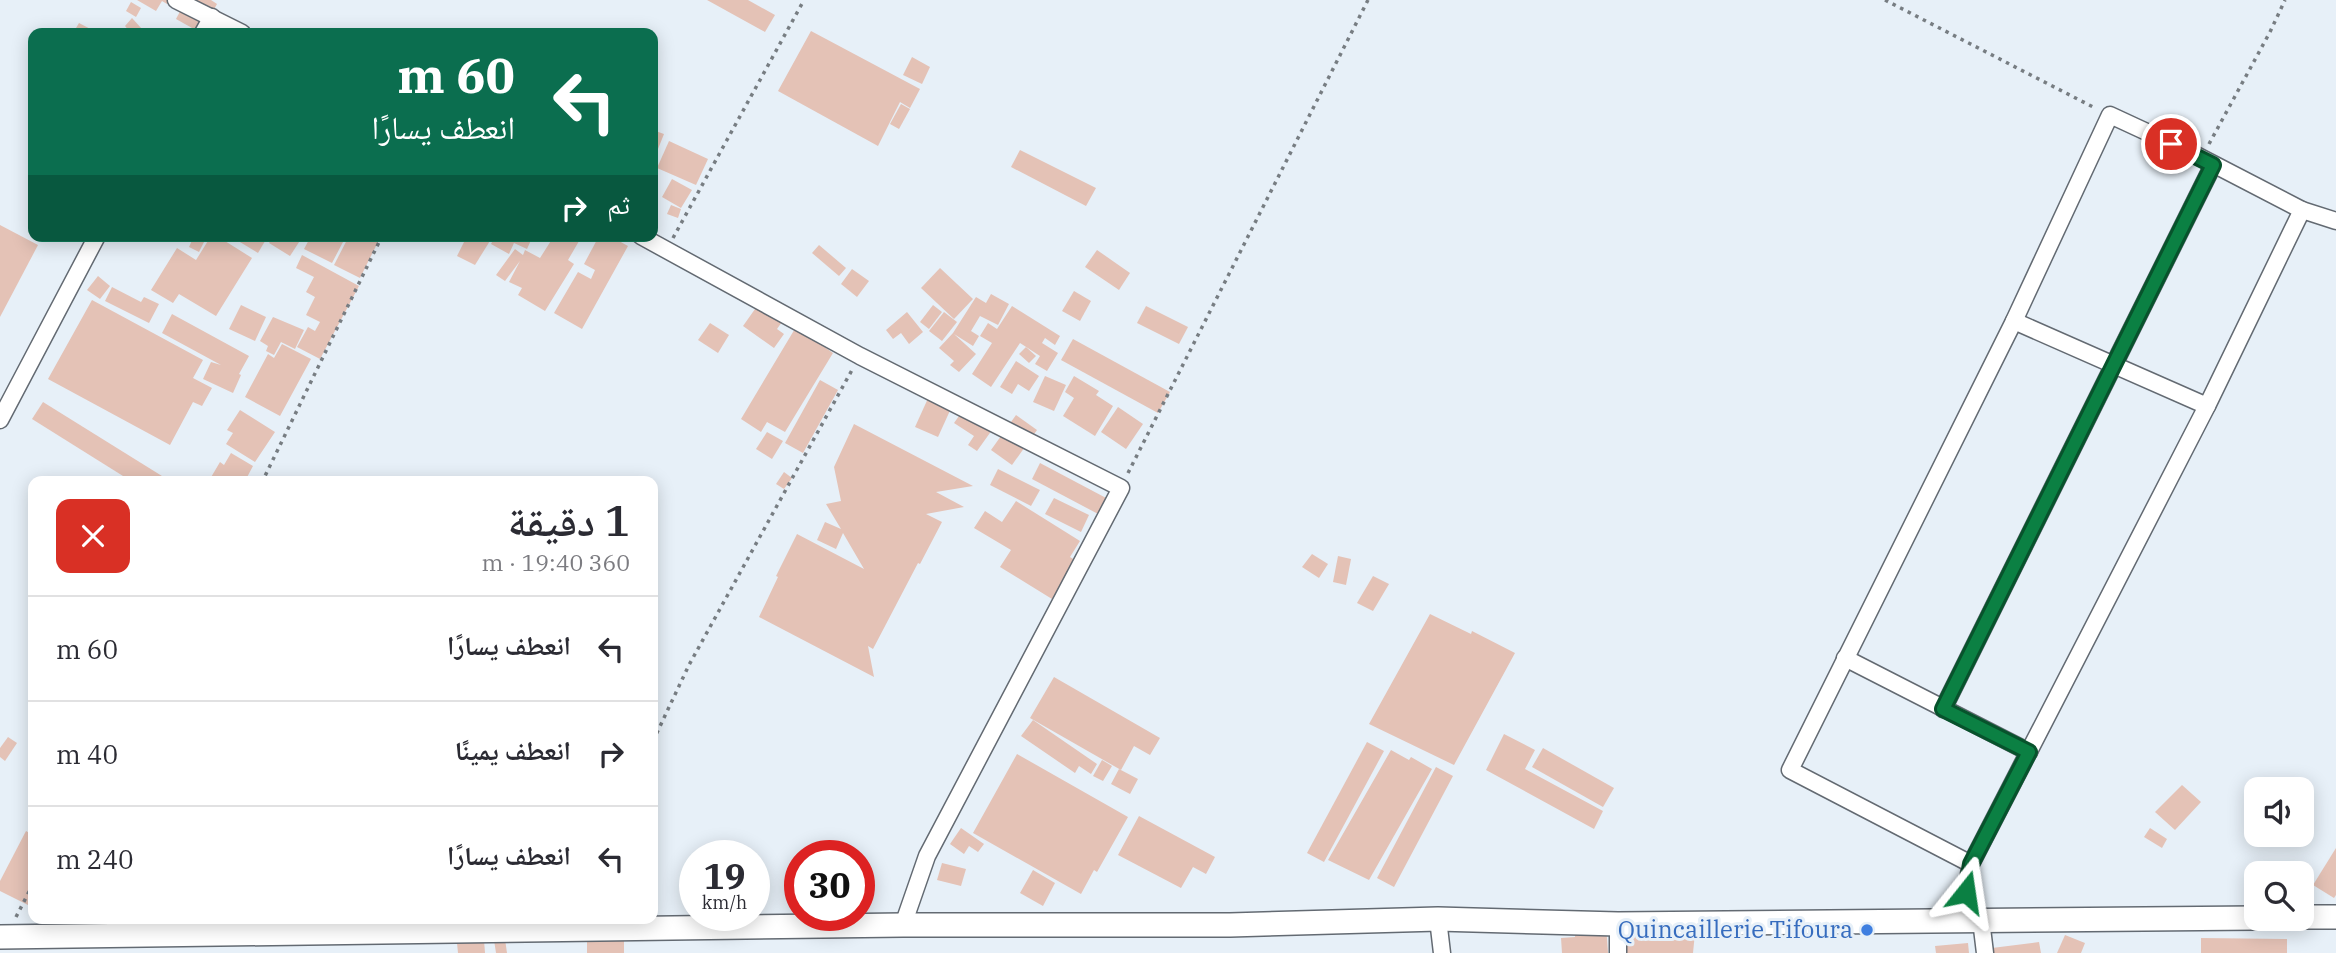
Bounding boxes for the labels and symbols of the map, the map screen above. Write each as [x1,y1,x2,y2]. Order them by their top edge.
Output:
pin [2141,114,2201,174]
speed limit sign: 30 [784,840,875,931]
position arrow [1929,855,2003,929]
place label: Quincaillerie Tifoura [1618,913,1853,945]
marker: Quincaillerie Tifoura [1859,922,1875,938]

